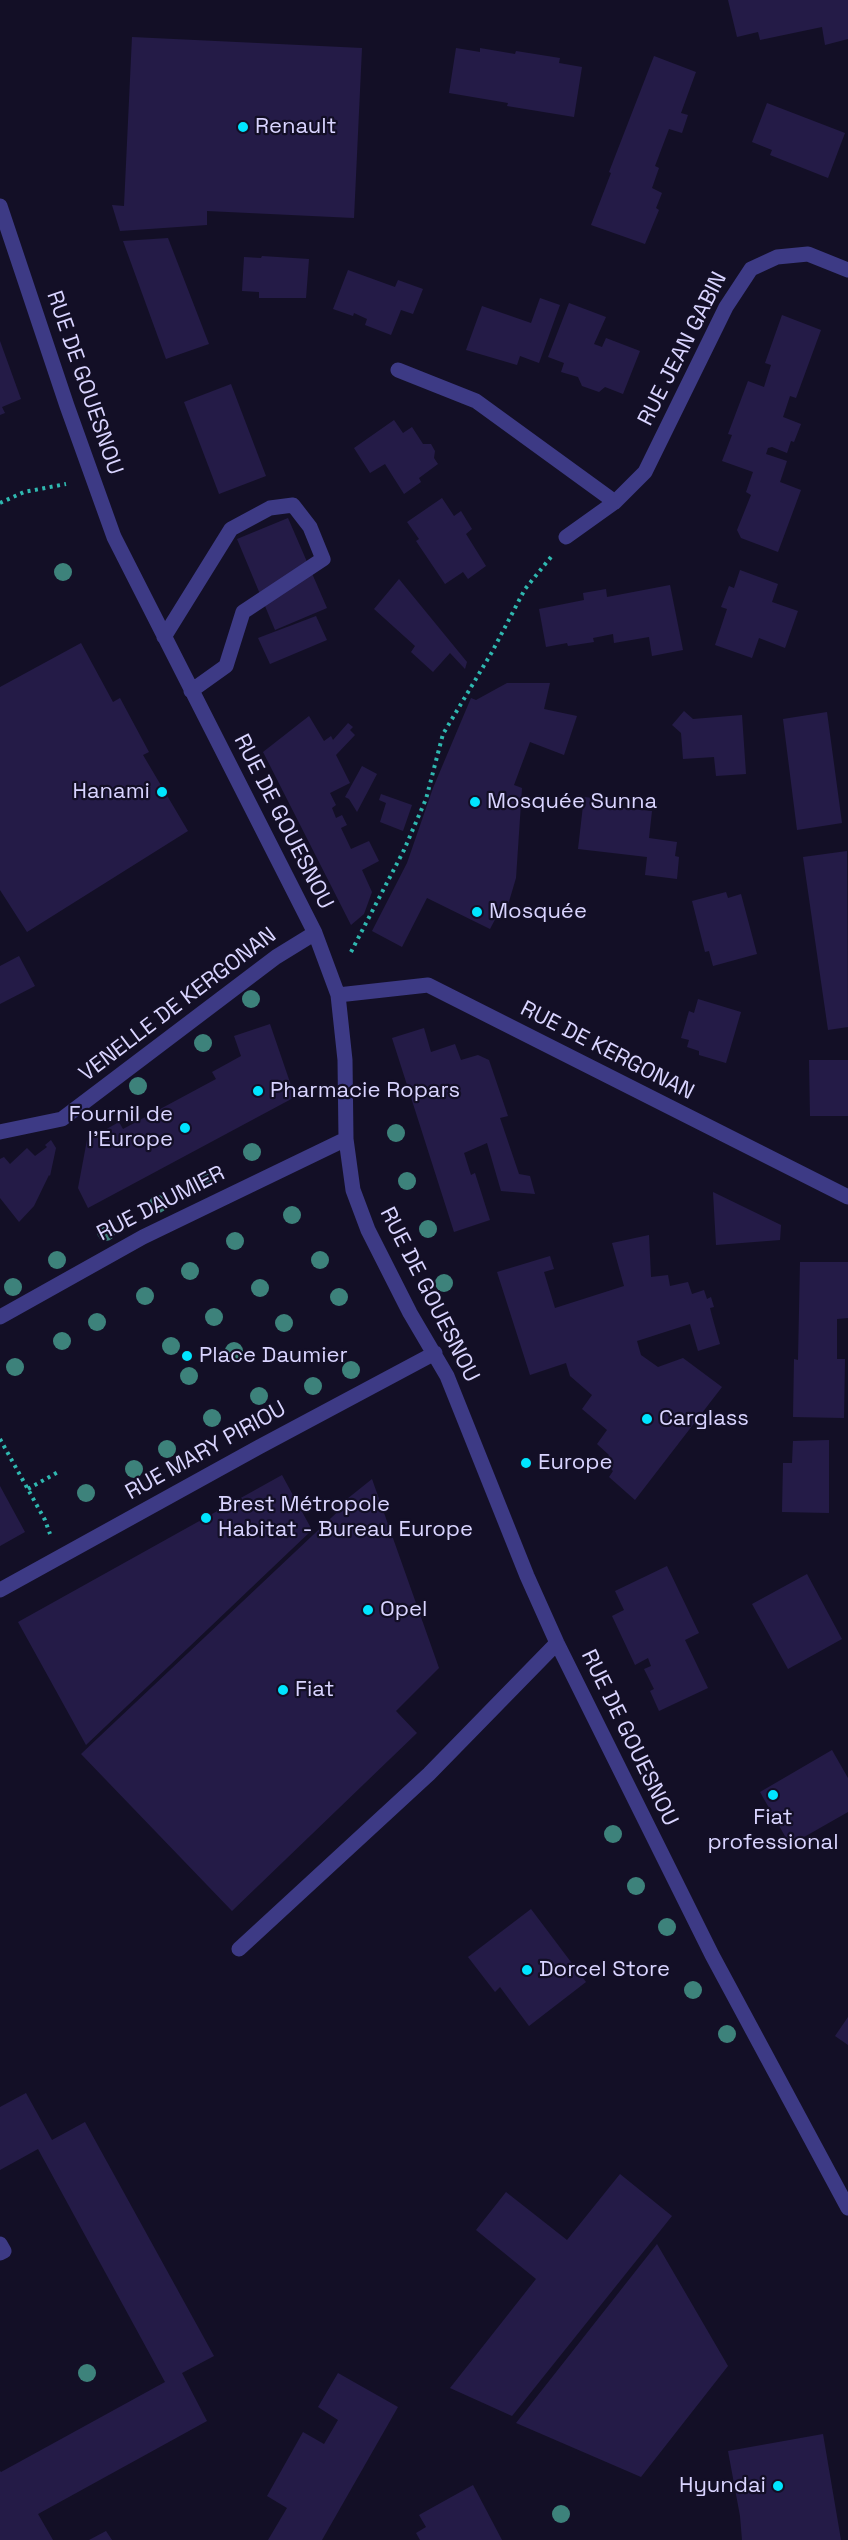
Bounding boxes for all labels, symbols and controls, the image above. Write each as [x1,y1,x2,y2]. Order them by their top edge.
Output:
place label: Renault [255,114,337,140]
marker: Renault [236,120,250,134]
street label: RUE JEAN GABIN [633,268,733,430]
street label: RUE DE GOUESNOU [40,287,128,479]
street label: RUE DE GOUESNOU [227,730,339,914]
place label: Hanami [72,779,150,805]
marker: Hanami [155,785,169,799]
place label: Mosquée Sunna [487,789,657,815]
marker: Mosquée Sunna [468,795,482,809]
place label: Mosquée [489,899,587,925]
marker: Mosquée [470,905,484,919]
street label: VENELLE DE KERGONAN [74,922,282,1088]
street label: RUE DE KERGONAN [516,996,698,1106]
place label: Pharmacie Ropars [270,1078,460,1104]
marker: Pharmacie Ropars [251,1084,265,1098]
place label: Fournil de l’Europe [69,1102,173,1154]
marker: Fournil de l’Europe [178,1121,192,1135]
street label: RUE DAUMIER [93,1160,229,1248]
street label: RUE DE GOUESNOU [373,1203,485,1387]
place label: Place Daumier [199,1343,348,1369]
marker: Place Daumier [180,1349,194,1363]
street label: RUE MARY PIRIOU [121,1396,291,1506]
place label: Carglass [659,1406,749,1432]
marker: Carglass [640,1412,654,1426]
place label: Europe [538,1450,613,1476]
marker: Europe [519,1456,533,1470]
place label: Brest Métropole Habitat - Bureau Europe [218,1492,473,1544]
marker: Brest Métropole Habitat - Bureau Europe [199,1511,213,1525]
place label: Opel [380,1597,427,1623]
marker: Opel [361,1603,375,1617]
street label: RUE DE GOUESNOU [575,1646,683,1830]
place label: Fiat [295,1677,334,1703]
marker: Fiat [276,1683,290,1697]
marker: Fiat professional [766,1788,780,1802]
place label: Fiat professional [707,1805,839,1856]
place label: Dorcel Store [539,1957,670,1983]
marker: Dorcel Store [520,1963,534,1977]
place label: Hyundai [679,2473,766,2499]
marker: Hyundai [771,2479,785,2493]

